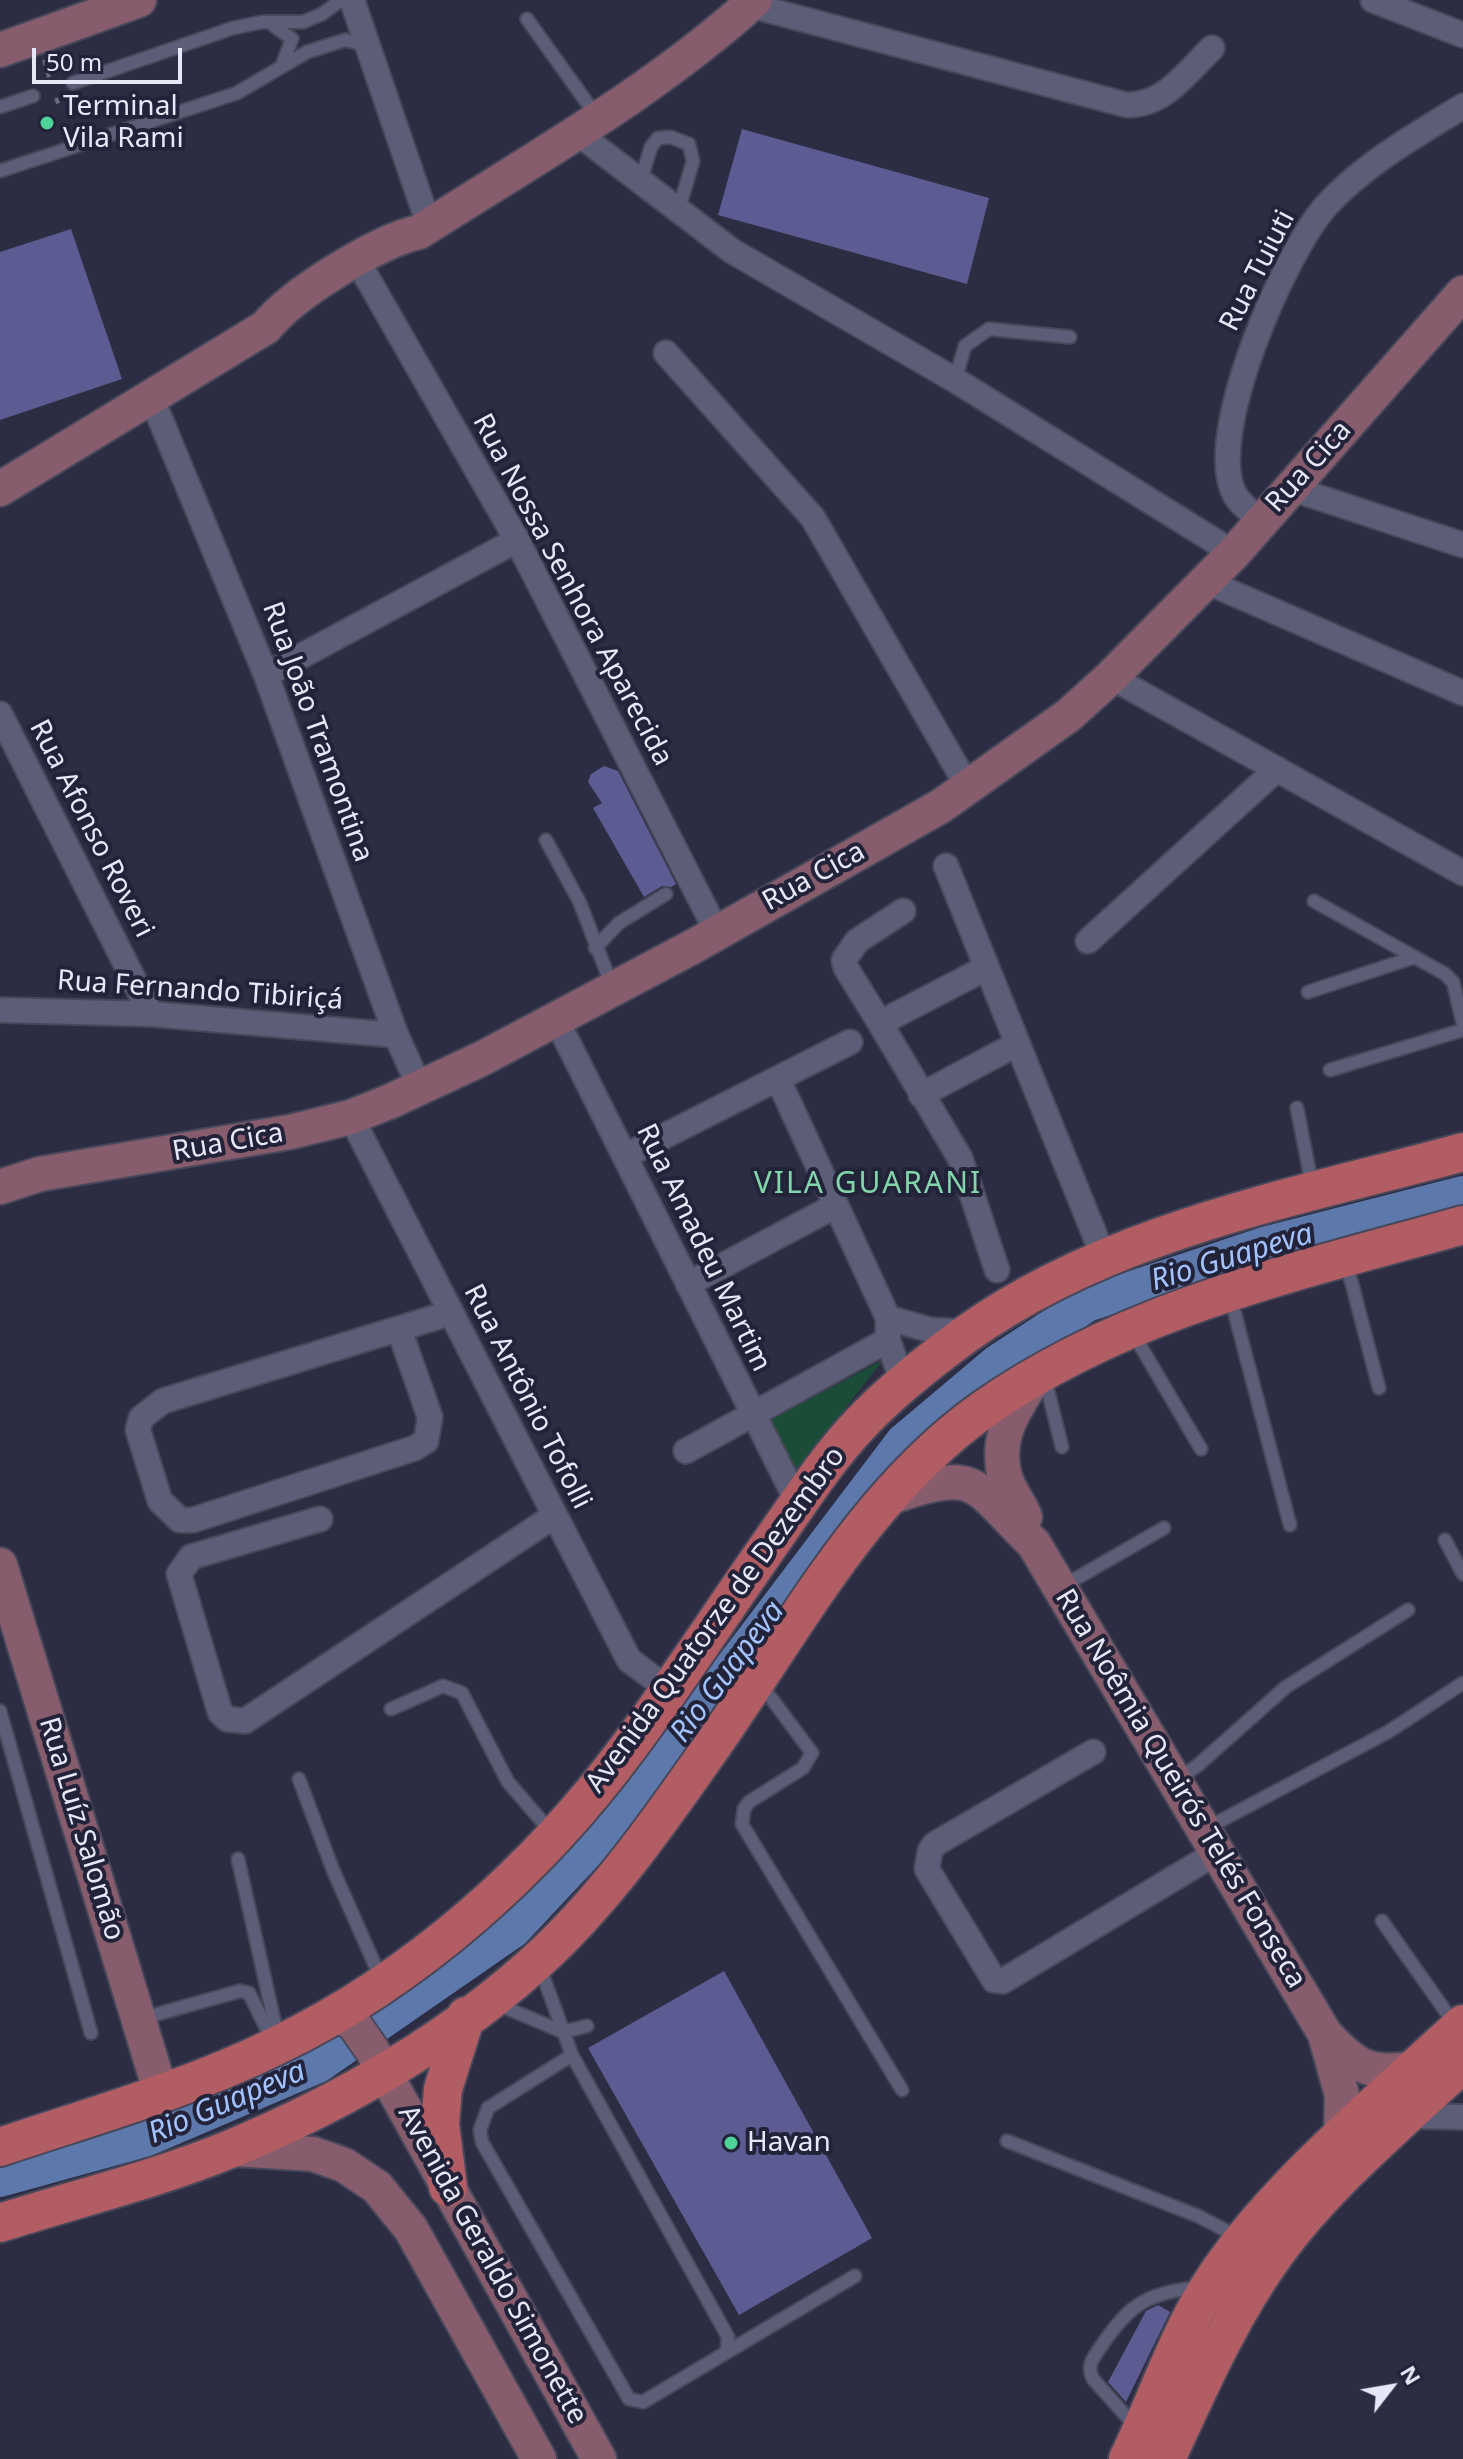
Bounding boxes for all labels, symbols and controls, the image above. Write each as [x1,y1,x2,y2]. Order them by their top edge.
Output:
scale bar [36,32,186,82]
text: 50 m [46,45,102,78]
place label: Terminal Vila Rami [63,90,184,156]
marker: Terminal Vila Rami [38,114,56,132]
street label: Rua Tuiuti [1213,205,1303,337]
street label: Rua Nossa Senhora Aparecida [465,408,679,772]
street label: Rua Cica [1259,414,1359,520]
street label: Rua João Tramontina [254,598,380,866]
street label: Rua Afonso Roveri [22,715,160,943]
street label: Rua Cica [757,835,871,919]
street label: Rua Fernando Tibiriçá [56,964,344,1018]
street label: Rua Cica [170,1117,286,1169]
street label: Rua Amadeu Martim [628,1119,778,1377]
district label: VILA GUARANI [754,1166,982,1202]
water label: Rio Guapeva [1147,1216,1317,1300]
street label: Rua Antônio Tofolli [456,1279,598,1515]
street label: Avenida Quatorze de Dezembro [579,1441,853,1799]
street label: Rua Noêmia Queirós Telés Fonseca [1047,1584,1313,1994]
water label: Rio Guapeva [663,1594,793,1750]
street label: Rua Luíz Salomão [31,1713,131,1945]
water label: Rio Guapeva [143,2054,311,2152]
street label: Avenida Geraldo Simonette [390,2100,594,2430]
place label: Havan [747,2126,831,2160]
marker: Havan [722,2134,740,2152]
north arrow [1351,2347,1431,2427]
text: N [1394,2359,1429,2390]

